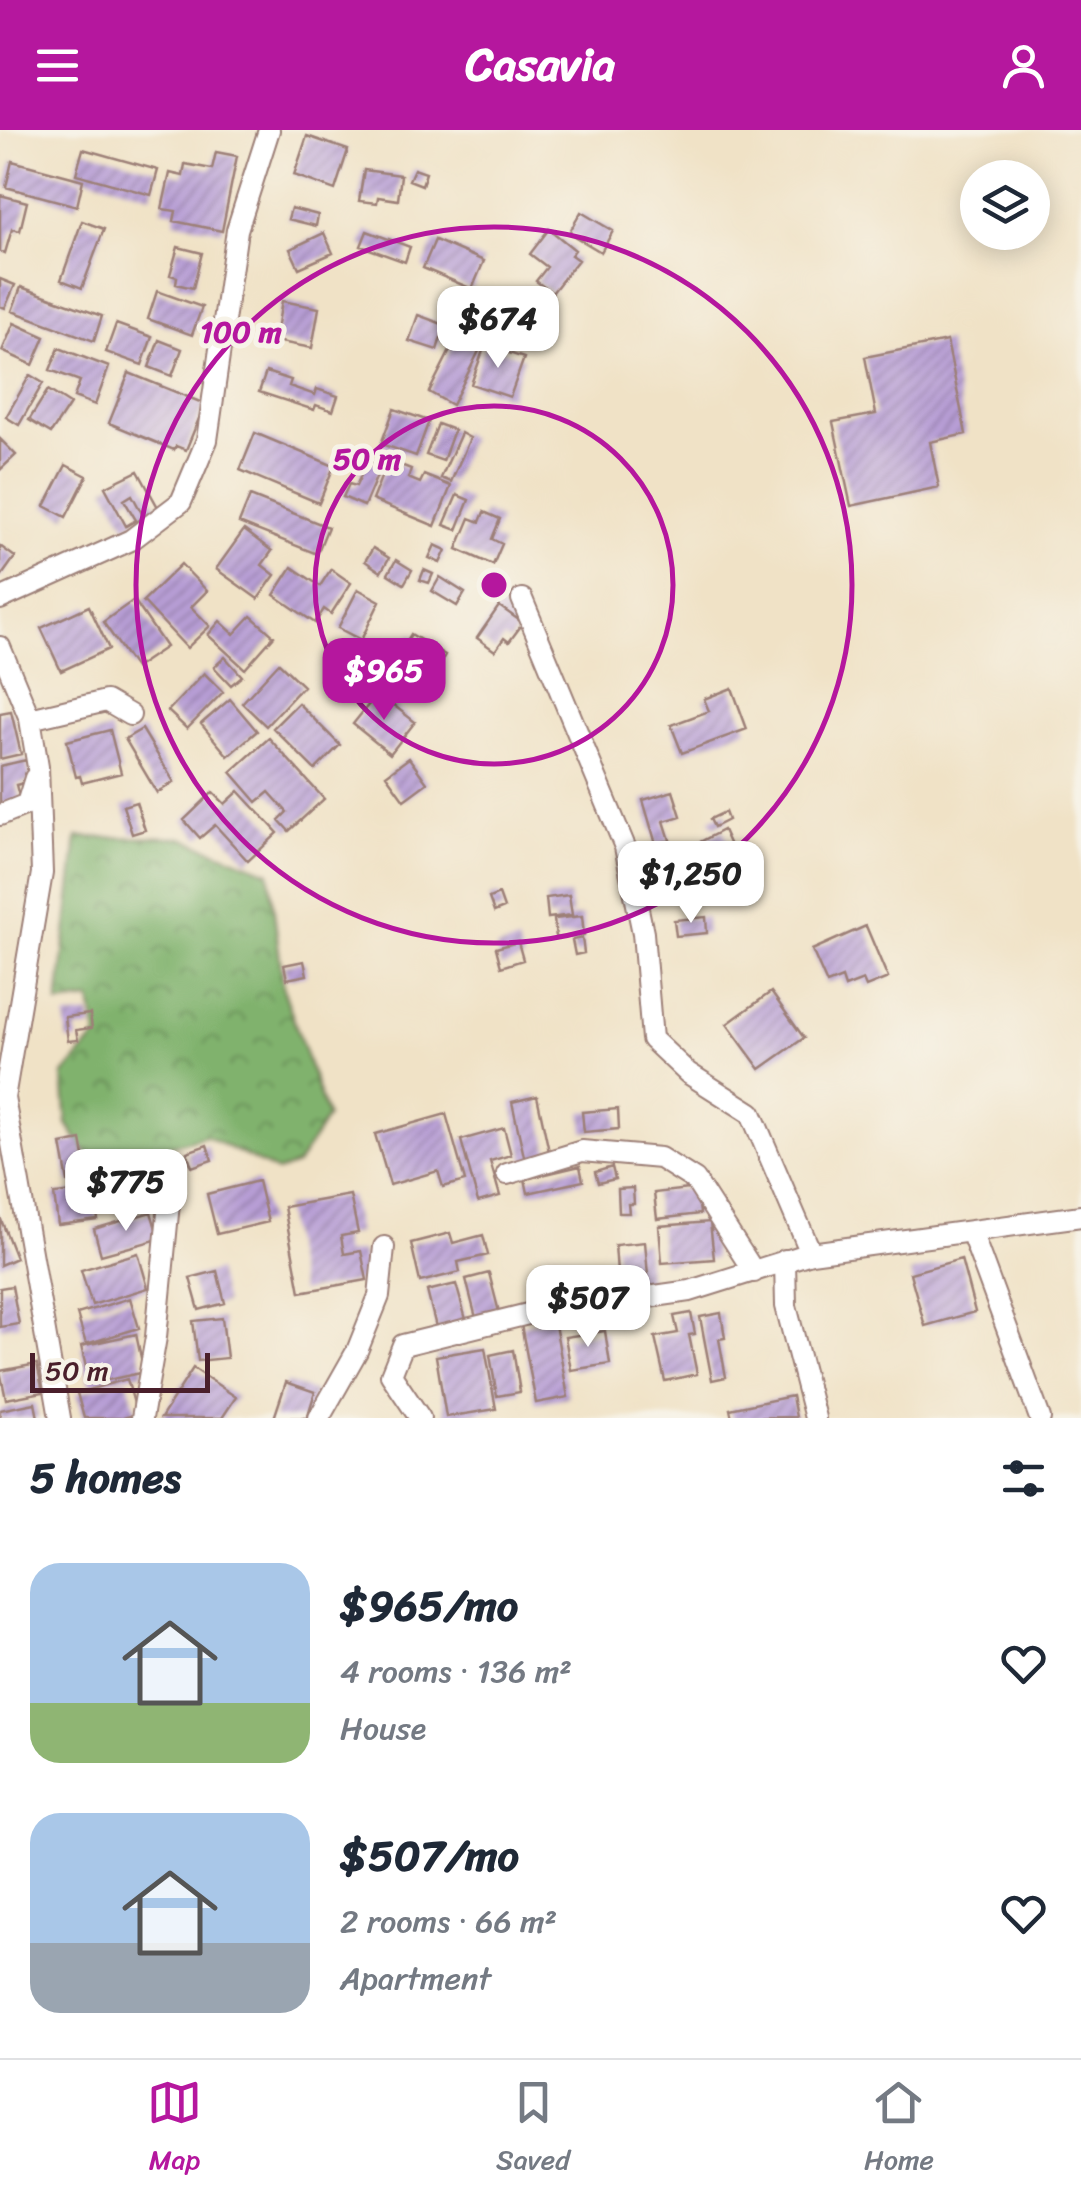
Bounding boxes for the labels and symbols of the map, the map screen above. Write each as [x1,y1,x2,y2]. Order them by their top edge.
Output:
pin: $674 [439,286,557,371]
text: 100 m [200,305,282,359]
text: 50 m [333,432,401,486]
centre of rings [476,567,512,603]
pin: $965 [325,638,443,723]
pin: $1,250 [610,841,772,926]
pin: $775 [67,1149,185,1234]
pin: $507 [529,1265,647,1350]
scale bar [30,1348,210,1392]

